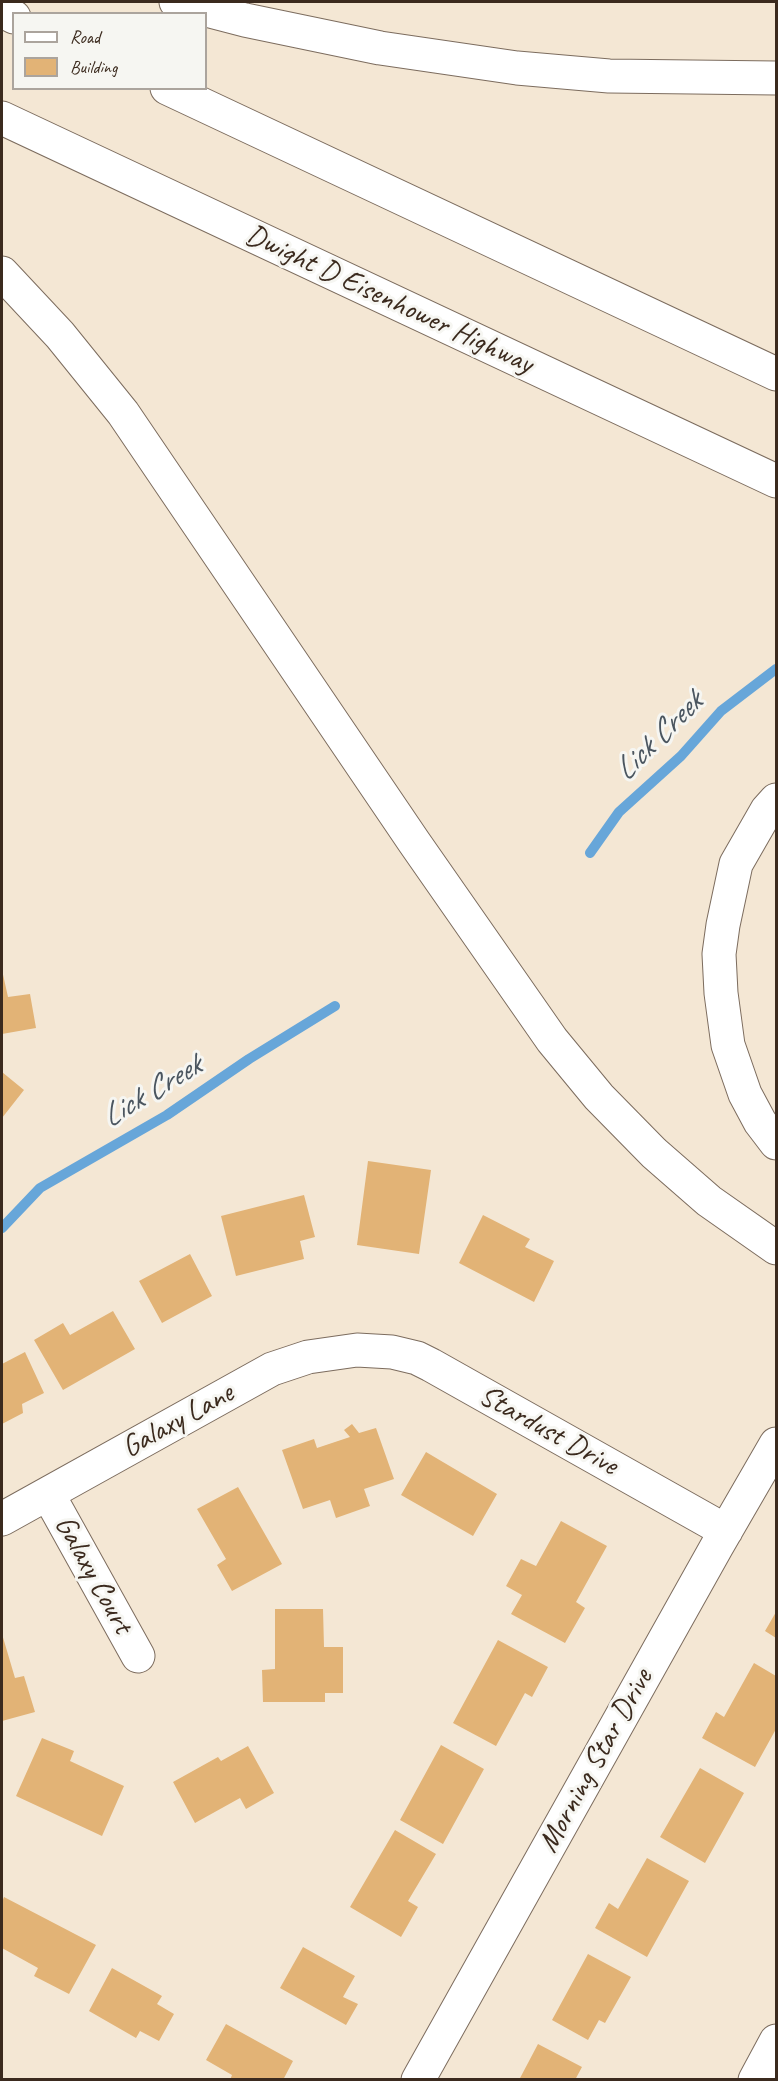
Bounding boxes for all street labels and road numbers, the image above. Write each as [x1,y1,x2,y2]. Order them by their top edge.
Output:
street label: Dwight D Eisenhower Highway [240,218,538,382]
street label: Galaxy Lane [116,1376,240,1466]
street label: Stardust Drive [472,1378,624,1484]
street label: Galaxy Court [46,1510,140,1640]
street label: Morning Star Drive [531,1663,661,1859]

